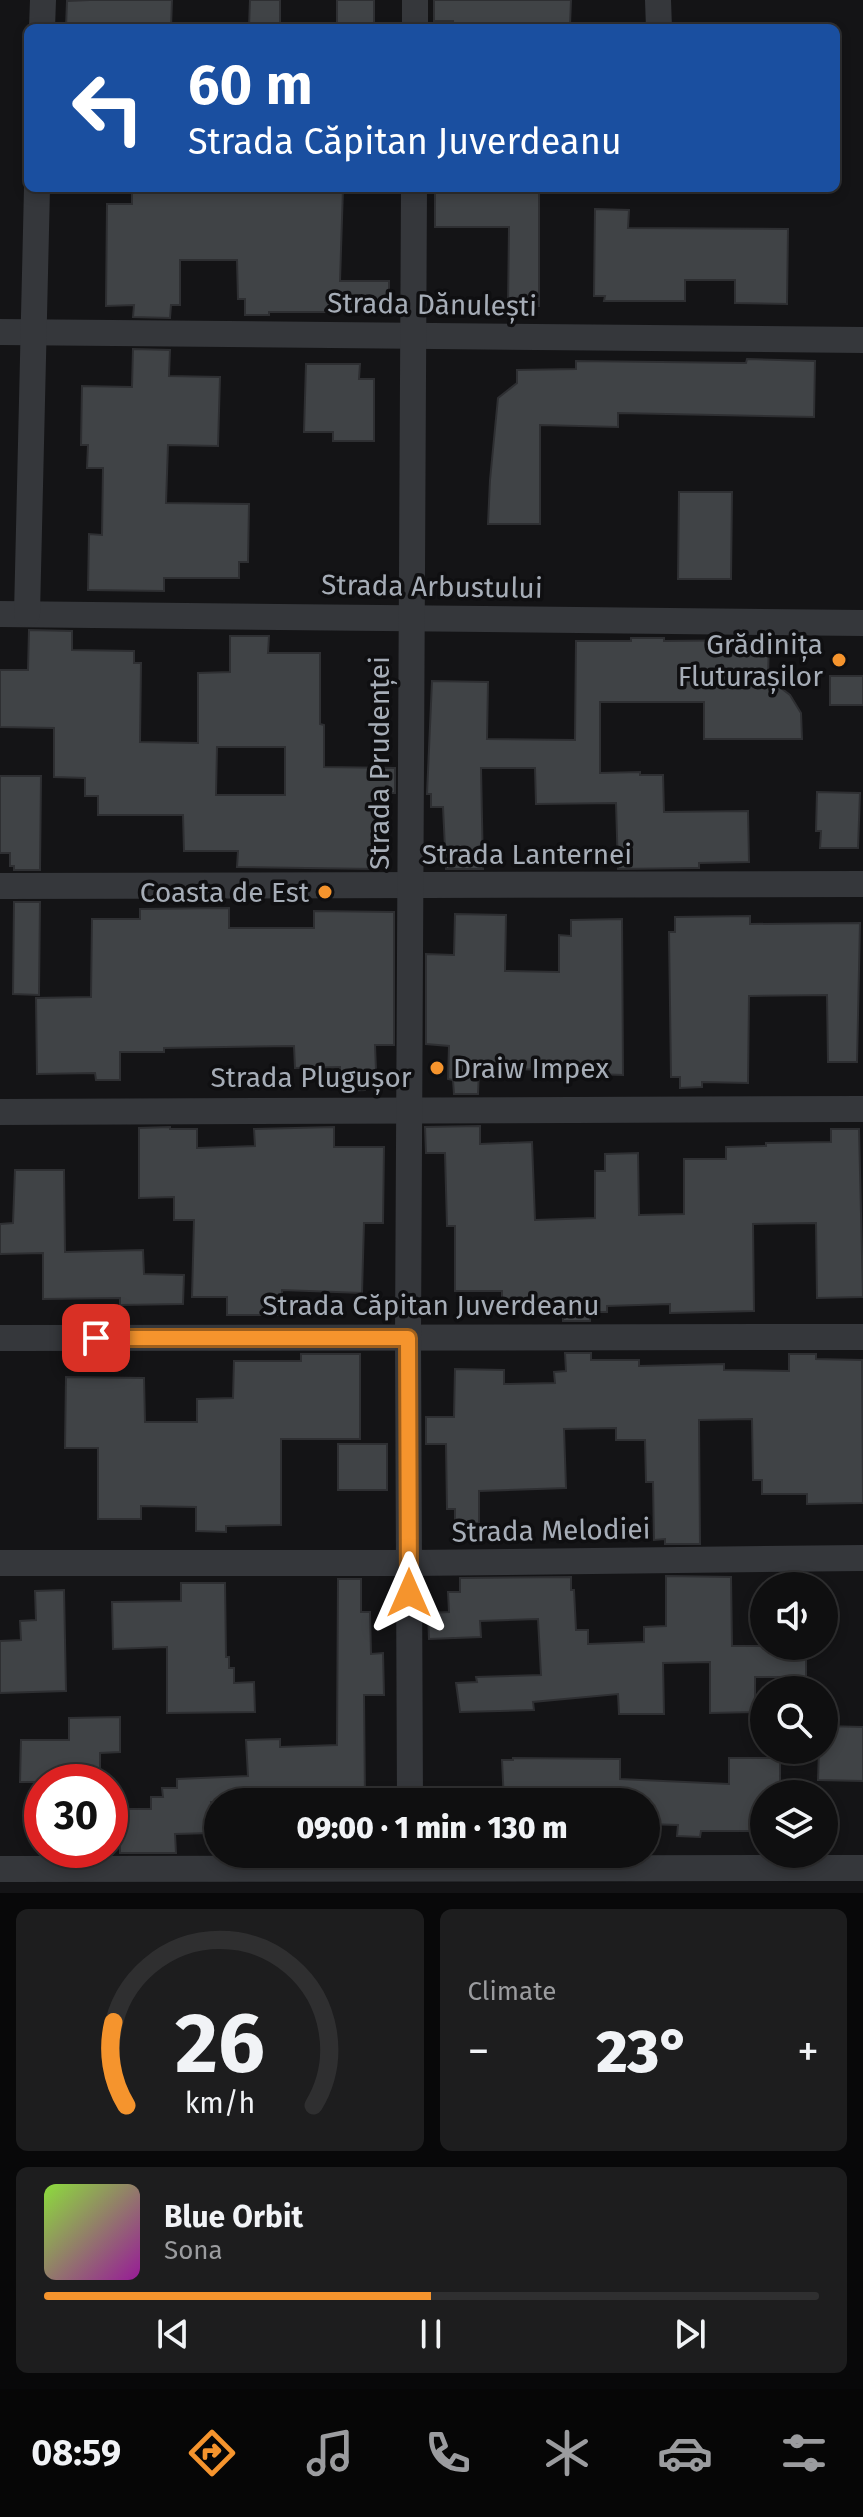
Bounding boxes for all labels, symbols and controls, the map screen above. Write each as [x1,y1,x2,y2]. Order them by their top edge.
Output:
text: 60 m [188,52,313,119]
icon: left [56,56,160,160]
text: Strada Căpitan Juverdeanu [188,120,622,164]
street label: Strada Dănulești [327,286,537,324]
street label: Strada Arbustului [321,568,543,605]
place label: Grădinița Fluturașilor [678,628,823,694]
marker: Grădinița Fluturașilor [830,651,848,669]
street label: Strada Prudenței [363,656,397,870]
street label: Strada Lanternei [422,838,632,871]
place label: Coasta de Est [140,876,310,909]
marker: Coasta de Est [316,883,334,901]
place label: Draiw Impex [453,1052,609,1085]
marker: Draiw Impex [428,1059,446,1077]
street label: Strada Plugușor [210,1061,412,1095]
street label: Strada Căpitan Juverdeanu [262,1289,600,1322]
pin [62,1304,130,1372]
icon: arrive [74,1316,118,1360]
street label: Strada Melodiei [451,1512,651,1549]
position arrow [367,1551,451,1635]
map controls [750,1572,838,1868]
button: sound [750,1572,838,1660]
button: search [750,1676,838,1764]
speed limit sign: 30 [24,1764,128,1868]
button: layers [750,1780,838,1868]
text: 09:00 · 1 min · 130 m [296,1810,568,1846]
text: Climate [468,1976,556,2007]
text: 26 [175,1994,265,2094]
text: 23° [596,2016,690,2088]
text: − [468,2025,490,2078]
text: + [797,2025,819,2078]
text: km/h [184,2086,255,2121]
text: Blue Orbit [164,2199,303,2235]
text: Sona [164,2235,223,2266]
icon: previous [151,2312,195,2356]
icon: pause [409,2312,453,2356]
icon: next [668,2312,712,2356]
icon: directions [184,2425,240,2481]
icon: music [302,2425,358,2481]
icon: phone [420,2425,476,2481]
icon: climate [539,2425,595,2481]
icon: car [657,2425,713,2481]
icon: filters [776,2425,832,2481]
text: 08:59 [31,2431,121,2475]

